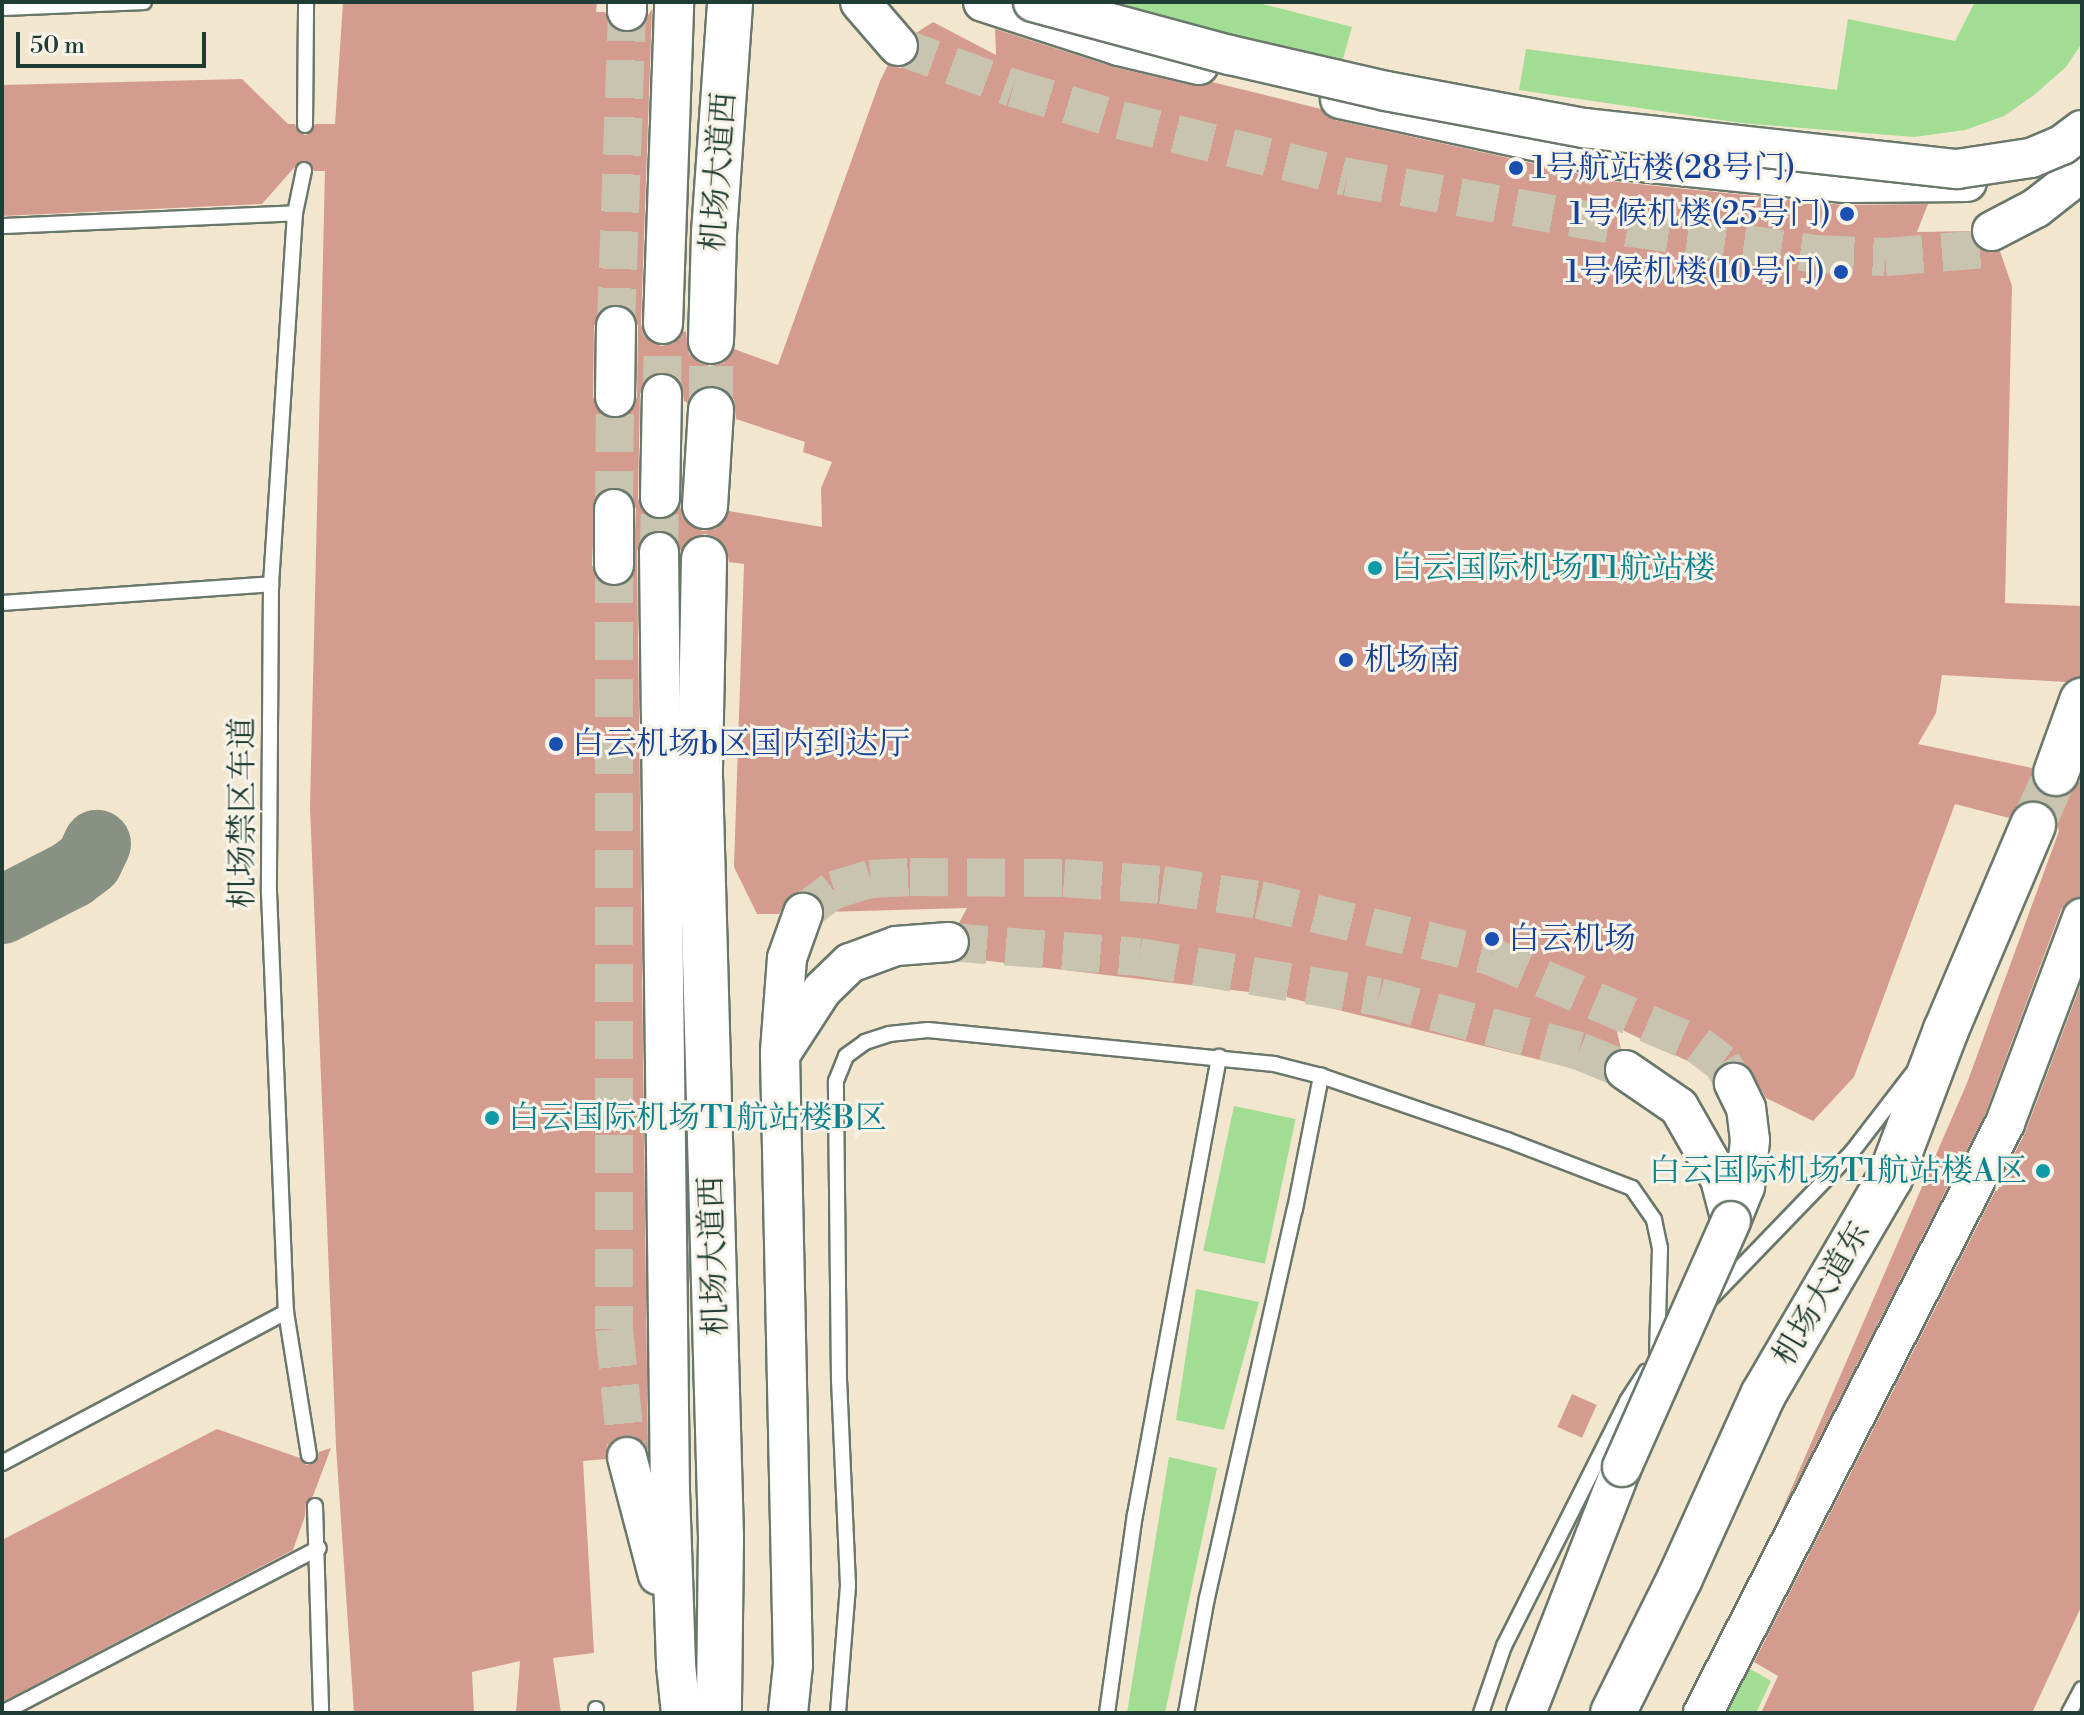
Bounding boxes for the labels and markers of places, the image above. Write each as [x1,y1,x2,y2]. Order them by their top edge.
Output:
place label: 1号航站楼(28号门) [1532,149,1795,187]
marker: 1号航站楼(28号门) [1507,159,1525,177]
place label: 1号候机楼(25号门) [1570,195,1831,233]
marker: 1号候机楼(25号门) [1838,205,1856,223]
place label: 1号候机楼(10号门) [1565,253,1825,291]
marker: 1号候机楼(10号门) [1832,263,1850,281]
place label: 白云国际机场T1航站楼 [1391,549,1715,587]
marker: 白云国际机场T1航站楼 [1366,559,1384,577]
place label: 机场南 [1364,641,1460,679]
marker: 机场南 [1335,649,1357,671]
place label: 白云机场b区国内到达厅 [572,725,910,763]
marker: 白云机场b区国内到达厅 [547,735,565,753]
place label: 白云机场 [1508,920,1636,958]
marker: 白云机场 [1483,930,1501,948]
place label: 白云国际机场T1航站楼B区 [508,1099,887,1137]
marker: 白云国际机场T1航站楼B区 [483,1109,501,1127]
place label: 白云国际机场T1航站楼A区 [1649,1152,2027,1190]
marker: 白云国际机场T1航站楼A区 [2034,1162,2052,1180]

